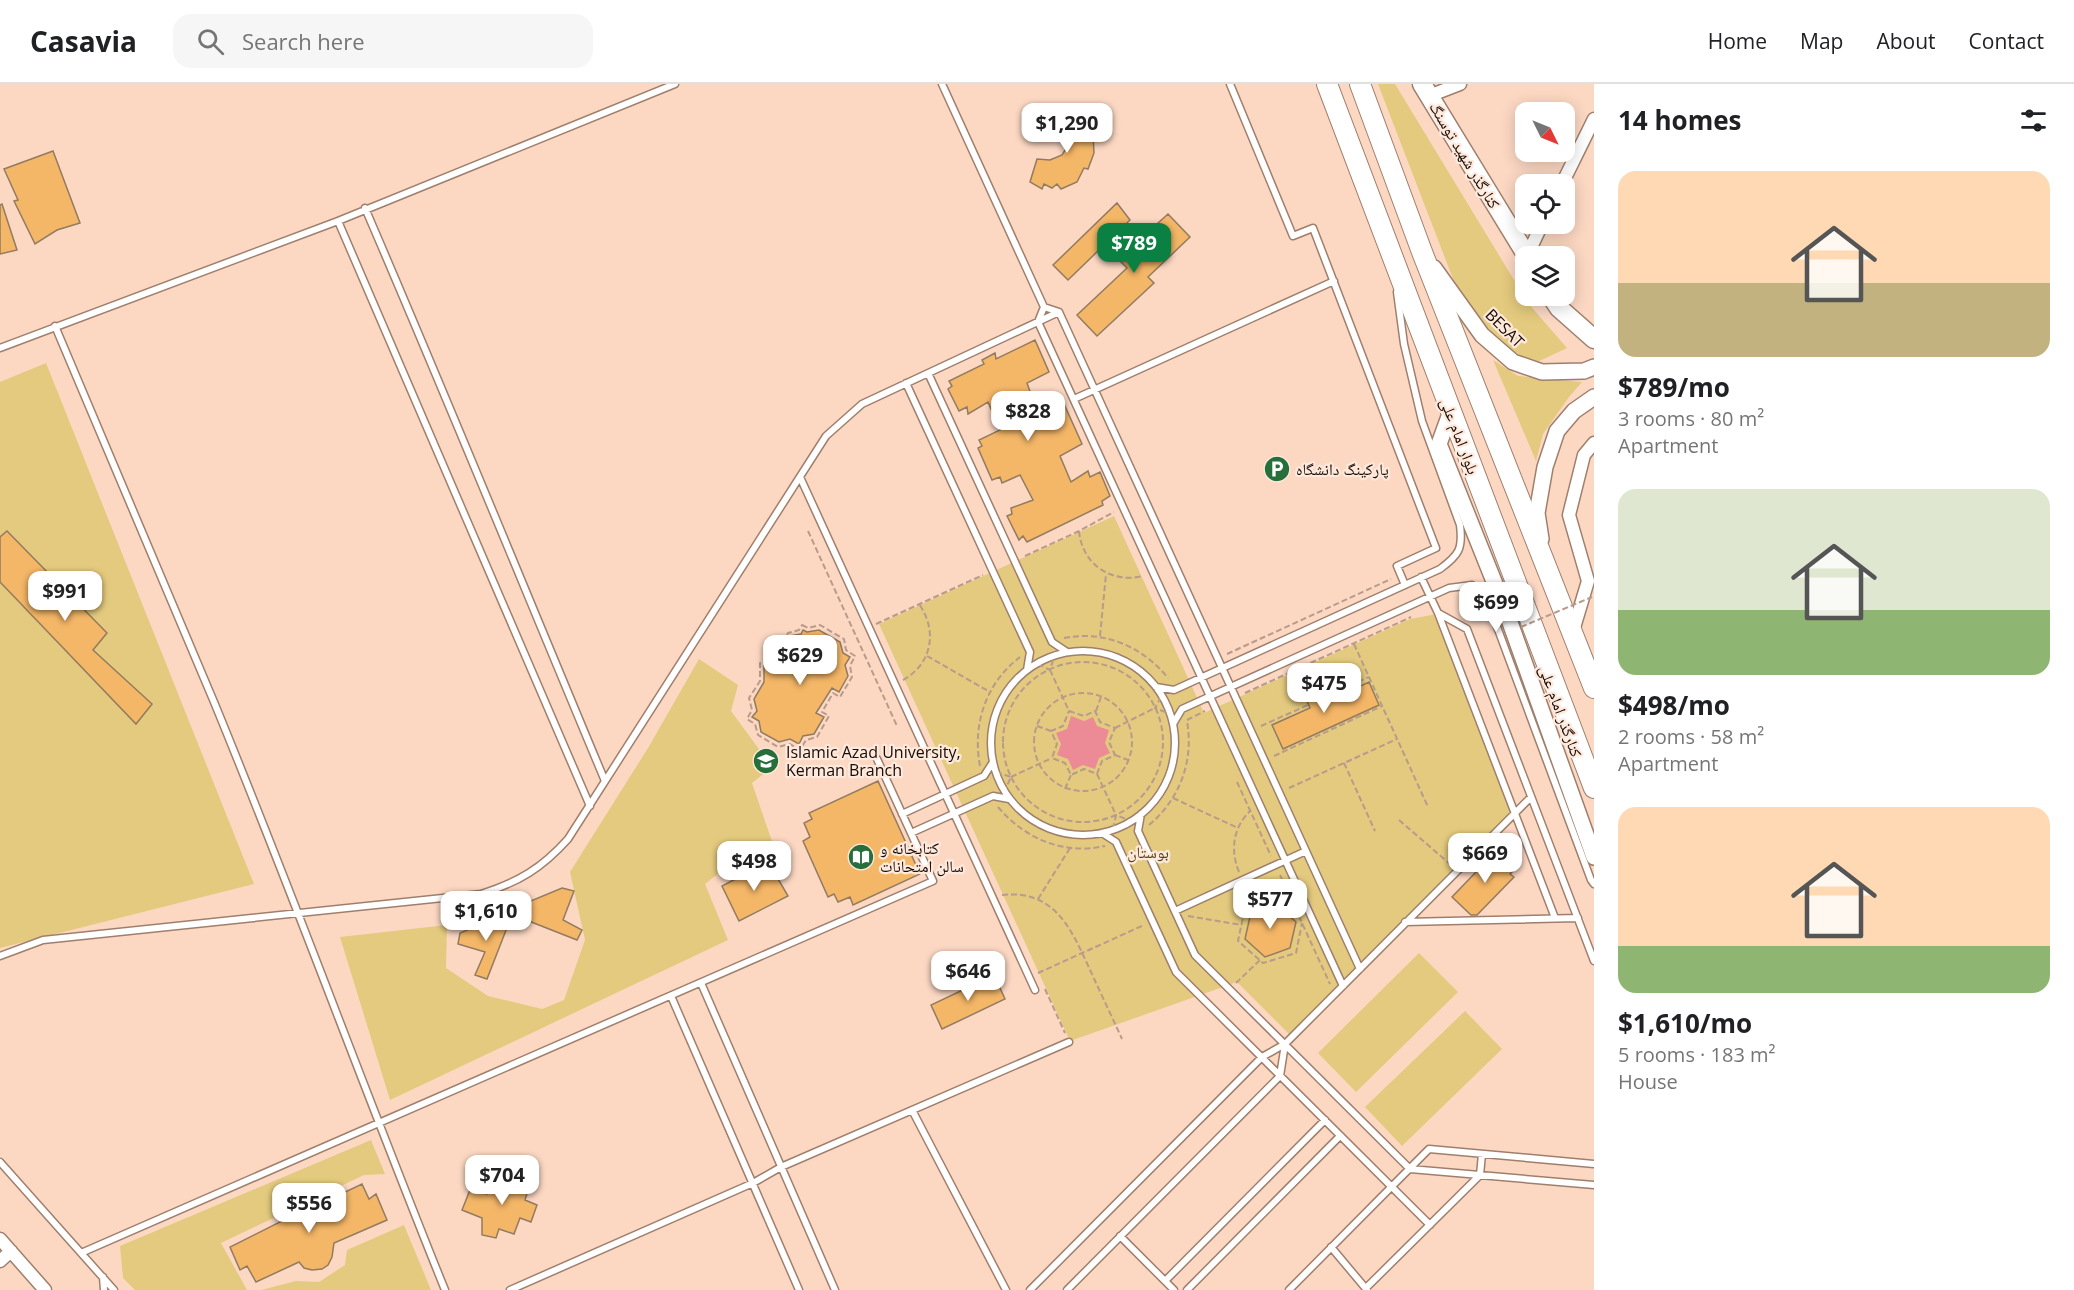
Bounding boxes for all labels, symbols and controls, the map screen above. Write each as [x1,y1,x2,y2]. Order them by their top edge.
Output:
search box [173,14,593,68]
text: Casavia [30,22,137,60]
icon: search [194,25,227,58]
text: Search here [242,26,365,56]
text: Home [1708,27,1767,55]
text: Map [1800,27,1843,55]
text: About [1876,27,1936,55]
text: Contact [1969,27,2044,55]
street label: کنارگذر شهید توسنگ [1424,98,1506,213]
north arrow [1515,102,1575,162]
map controls [1515,102,1575,306]
text: 14 homes [1618,102,1742,138]
pin: $1,290 [1018,103,1116,154]
icon: filters [2017,104,2050,137]
text: $1,290 [1036,109,1098,136]
button: locate [1515,174,1575,234]
icon: home [1780,210,1888,318]
pin: $789 [1098,223,1170,274]
text: $789 [1111,229,1157,256]
button: layers [1515,246,1575,306]
street label: BESAT [1481,304,1530,353]
text: $789/mo [1618,369,1730,405]
pin: $828 [992,391,1064,442]
street label: بلوار امام علی [1435,395,1485,477]
text: $828 [1005,397,1051,424]
text: 3 rooms · 80 m² [1618,405,1764,432]
text: Apartment [1618,432,1718,459]
parking icon: پارکینگ دانشگاه [1262,454,1292,484]
place label: پارکینگ دانشگاه [1296,458,1389,480]
icon: home [1780,528,1888,636]
pin: $991 [29,571,101,622]
text: $991 [42,577,88,604]
pin: $699 [1460,582,1532,633]
text: $699 [1473,588,1519,615]
pin: $629 [764,635,836,686]
text: $629 [777,641,823,668]
street label: کنارگذر امام علی [1534,662,1588,760]
pin: $475 [1288,663,1360,714]
text: $475 [1301,669,1347,696]
text: $498/mo [1618,687,1730,723]
text: 2 rooms · 58 m² [1618,723,1764,750]
place label: Islamic Azad University, Kerman Branch [786,741,961,781]
school or university icon: Islamic Azad University, Kerman Branch [751,746,781,776]
text: Apartment [1618,750,1718,777]
pin: $669 [1449,833,1521,884]
place label: کتابخانه و سالن امتحانات [880,837,964,877]
text: $669 [1462,839,1508,866]
pin: $498 [718,841,790,892]
park label: بوستان [1127,841,1169,863]
library icon: کتابخانه و سالن امتحانات [846,842,876,872]
icon: home [1780,846,1888,954]
text: $498 [731,847,777,874]
pin: $577 [1234,879,1306,930]
text: $577 [1247,885,1293,912]
pin: $1,610 [437,891,535,942]
text: $1,610 [455,897,517,924]
pin: $646 [932,951,1004,1002]
text: $646 [945,957,991,984]
text: $1,610/mo [1618,1005,1752,1041]
text: 5 rooms · 183 m² [1618,1041,1776,1068]
text: House [1618,1068,1678,1095]
pin: $704 [466,1155,538,1206]
text: $704 [479,1161,525,1188]
pin: $556 [273,1183,345,1234]
text: $556 [286,1189,332,1216]

